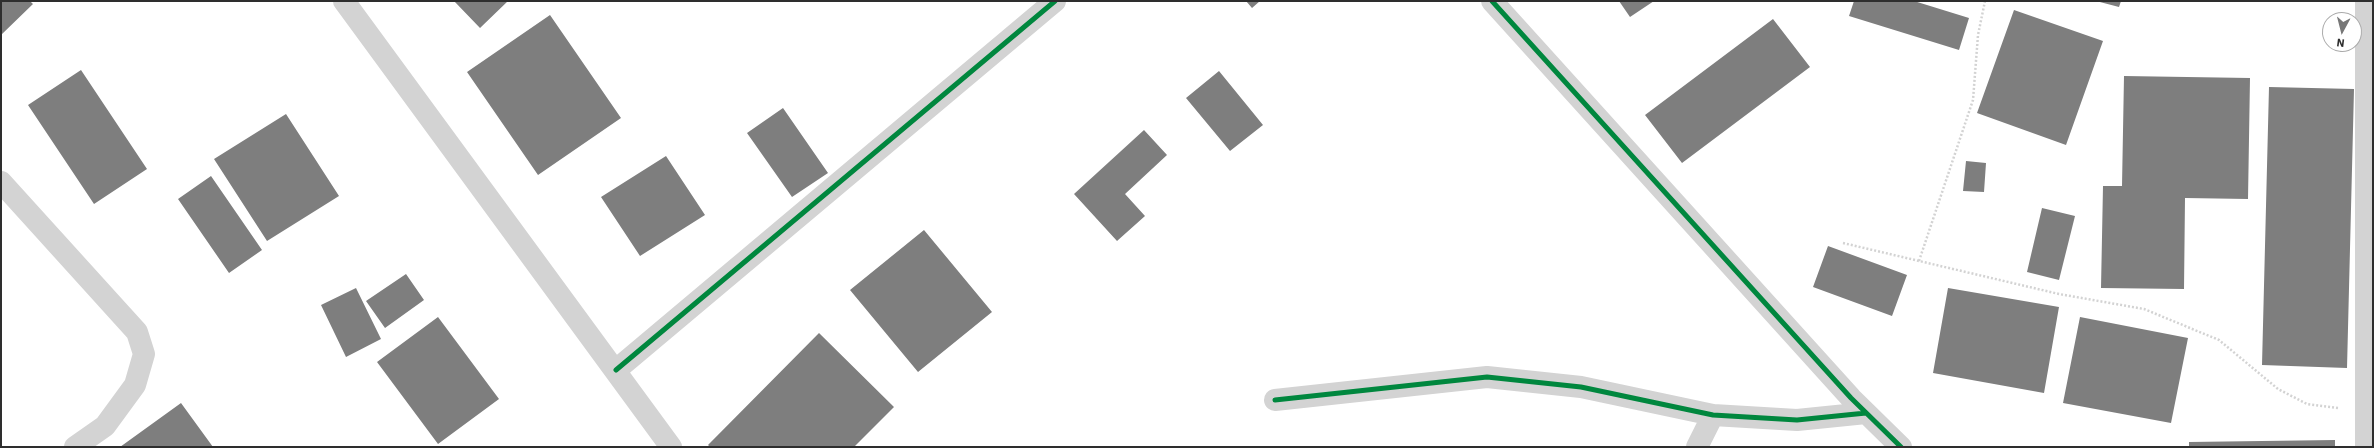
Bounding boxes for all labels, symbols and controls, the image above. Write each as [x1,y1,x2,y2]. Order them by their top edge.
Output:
north arrow [2322,12,2362,52]
text: N [2336,35,2345,50]

